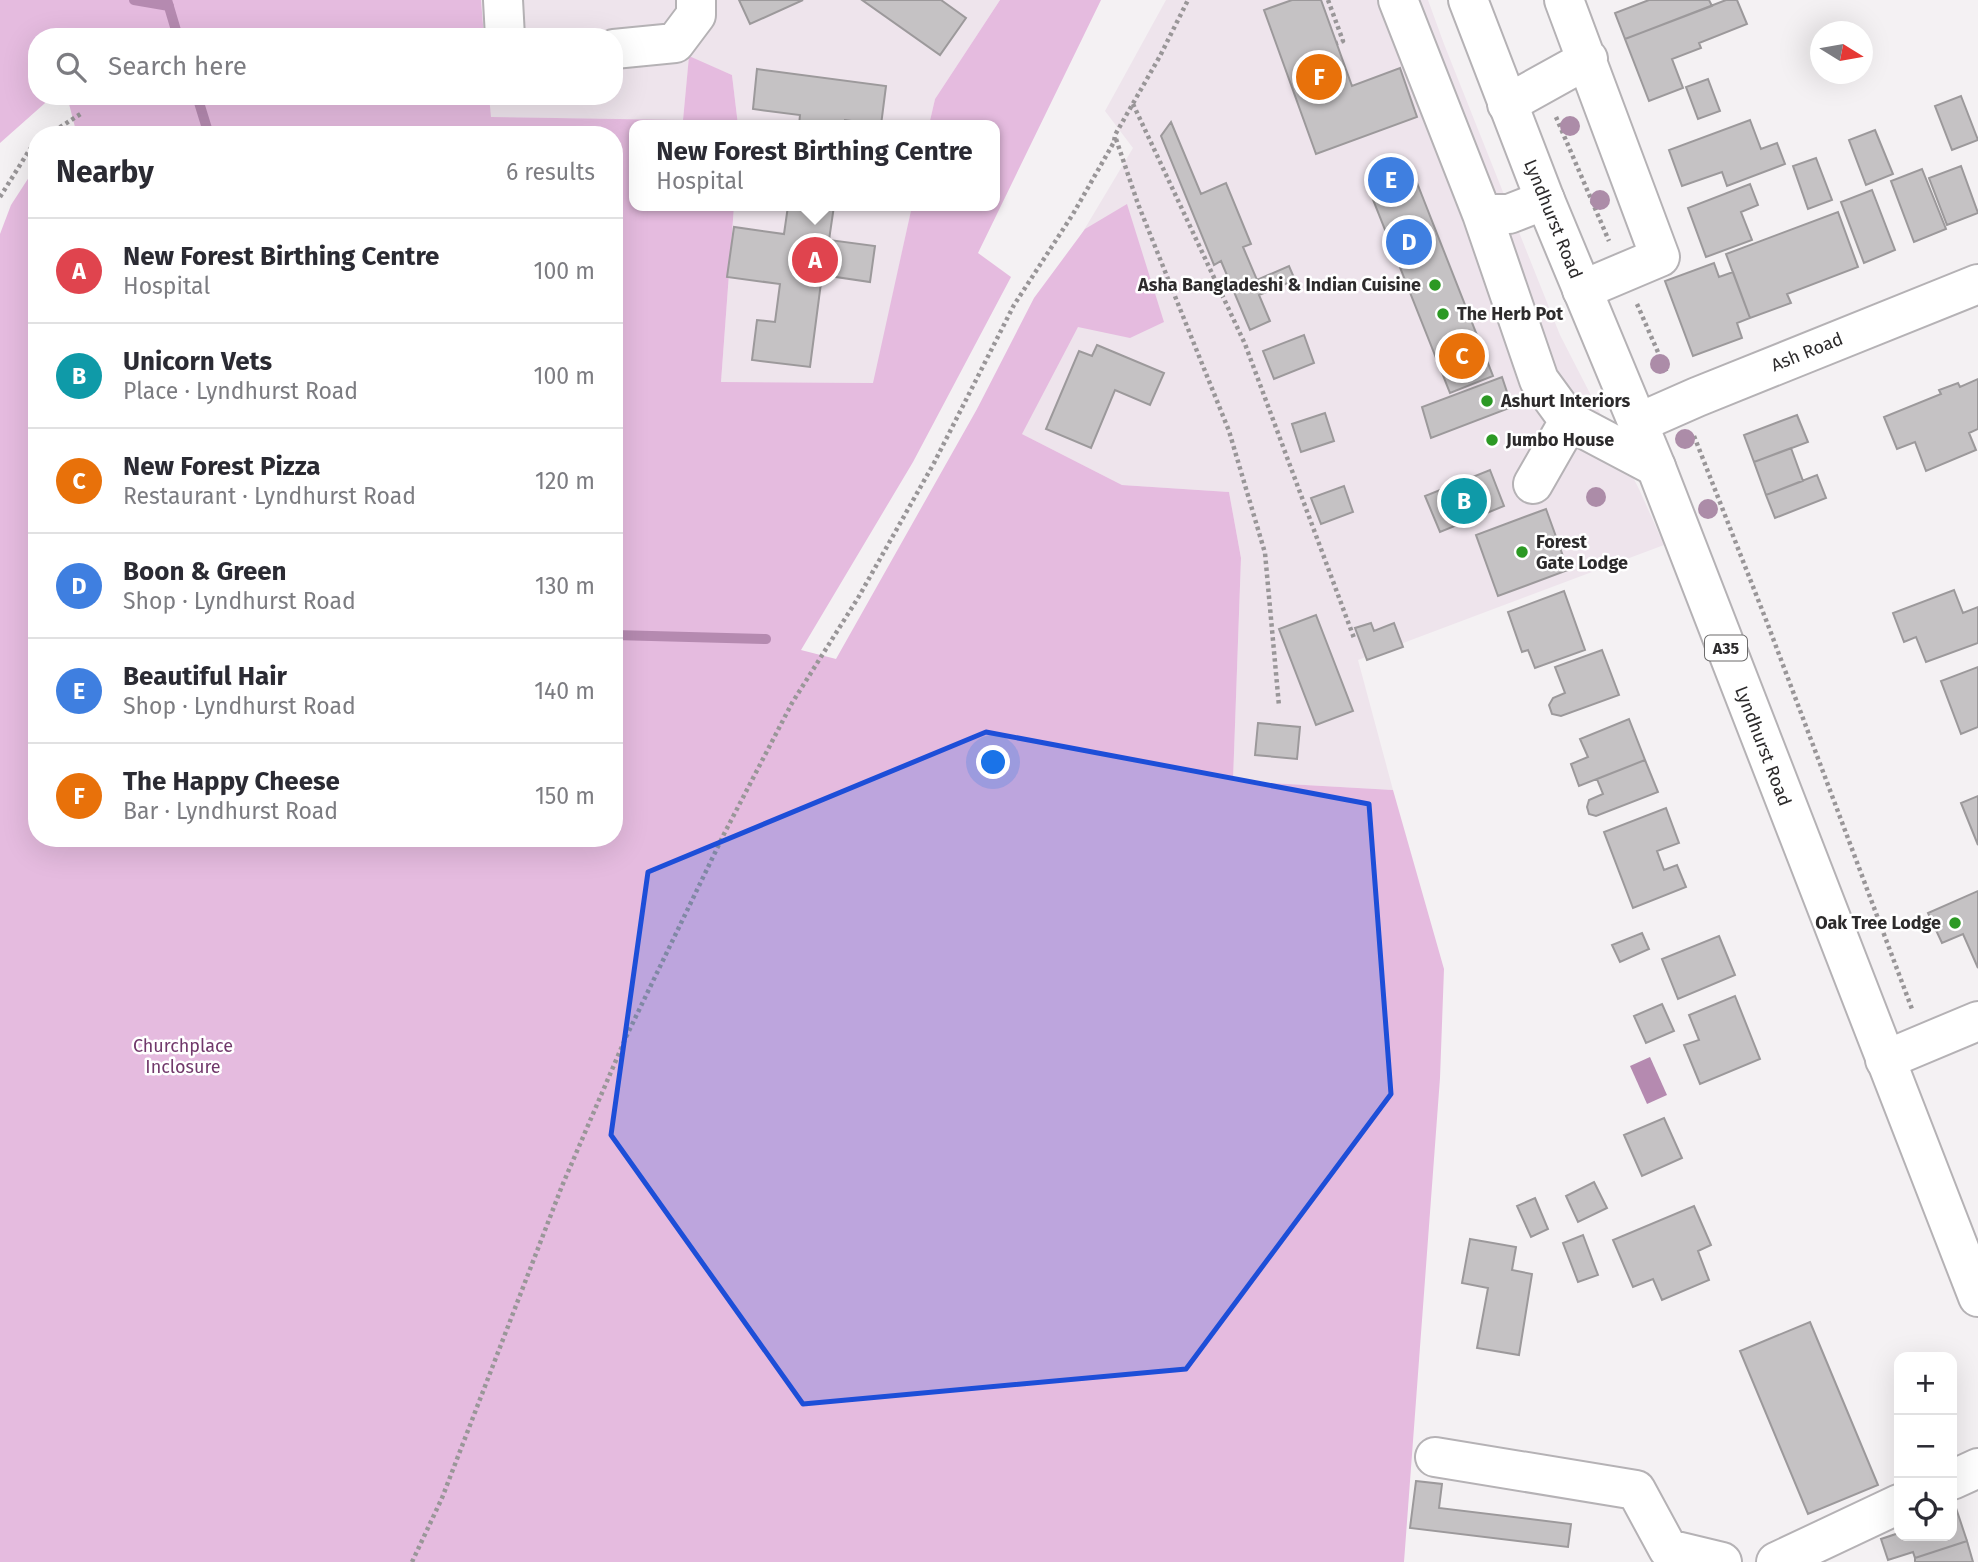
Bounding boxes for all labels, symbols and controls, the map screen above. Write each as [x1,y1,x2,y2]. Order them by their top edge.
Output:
north arrow [1810,21,1873,84]
search box [28,28,623,105]
icon: search [52,48,90,86]
text: Search here [108,51,247,82]
pin: F [1296,51,1342,103]
popup [629,120,1000,211]
text: New Forest Birthing Centre [656,136,973,167]
text: Nearby [56,154,154,190]
pin: E [1368,154,1414,206]
street label: Lyndhurst Road [1519,156,1587,282]
text: 6 results [506,158,595,186]
text: Hospital [656,167,743,195]
pin: D [1386,216,1432,268]
pin: A [792,234,838,286]
text: New Forest Birthing Centre [123,241,439,272]
text: A [72,257,86,285]
text: 100 m [534,257,595,285]
text: Hospital [123,272,210,300]
place label: Asha Bangladeshi & Indian Cuisine [1137,274,1421,296]
marker: Asha Bangladeshi & Indian Cuisine [1427,277,1443,293]
place label: The Herb Pot [1457,303,1564,325]
marker: The Herb Pot [1435,306,1451,322]
street label: Ash Road [1768,328,1846,376]
pin: C [1439,330,1485,382]
text: Unicorn Vets [123,346,272,377]
text: B [72,362,86,390]
text: 100 m [534,362,595,390]
text: Place · Lyndhurst Road [123,377,358,405]
place label: Ashurt Interiors [1500,390,1630,412]
marker: Ashurt Interiors [1479,393,1495,409]
place label: Jumbo House [1505,429,1614,451]
marker: Jumbo House [1484,432,1500,448]
text: New Forest Pizza [123,451,321,482]
text: C [72,467,86,495]
text: 120 m [535,467,595,495]
pin: B [1441,475,1487,527]
text: Restaurant · Lyndhurst Road [123,482,416,510]
place label: Forest Gate Lodge [1536,531,1628,574]
marker: Forest Gate Lodge [1514,544,1530,560]
text: Boon & Green [123,556,287,587]
text: D [72,572,86,600]
text: 130 m [535,572,595,600]
text: Shop · Lyndhurst Road [123,587,356,615]
road number: A35 [1705,636,1747,660]
text: Beautiful Hair [123,661,287,692]
text: E [73,677,85,705]
text: 140 m [534,677,595,705]
street label: Lyndhurst Road [1730,683,1796,809]
text: Shop · Lyndhurst Road [123,692,356,720]
your location [976,745,1010,779]
text: The Happy Cheese [123,766,340,797]
text: F [73,782,85,810]
text: 150 m [535,782,595,810]
text: Bar · Lyndhurst Road [123,797,338,825]
place label: Oak Tree Lodge [1815,912,1941,934]
marker: Oak Tree Lodge [1947,915,1963,931]
park label: Churchplace Inclosure [133,1035,233,1078]
map controls [1894,1352,1957,1541]
button: + [1894,1352,1957,1415]
button: − [1894,1415,1957,1478]
button: locate [1894,1478,1957,1541]

